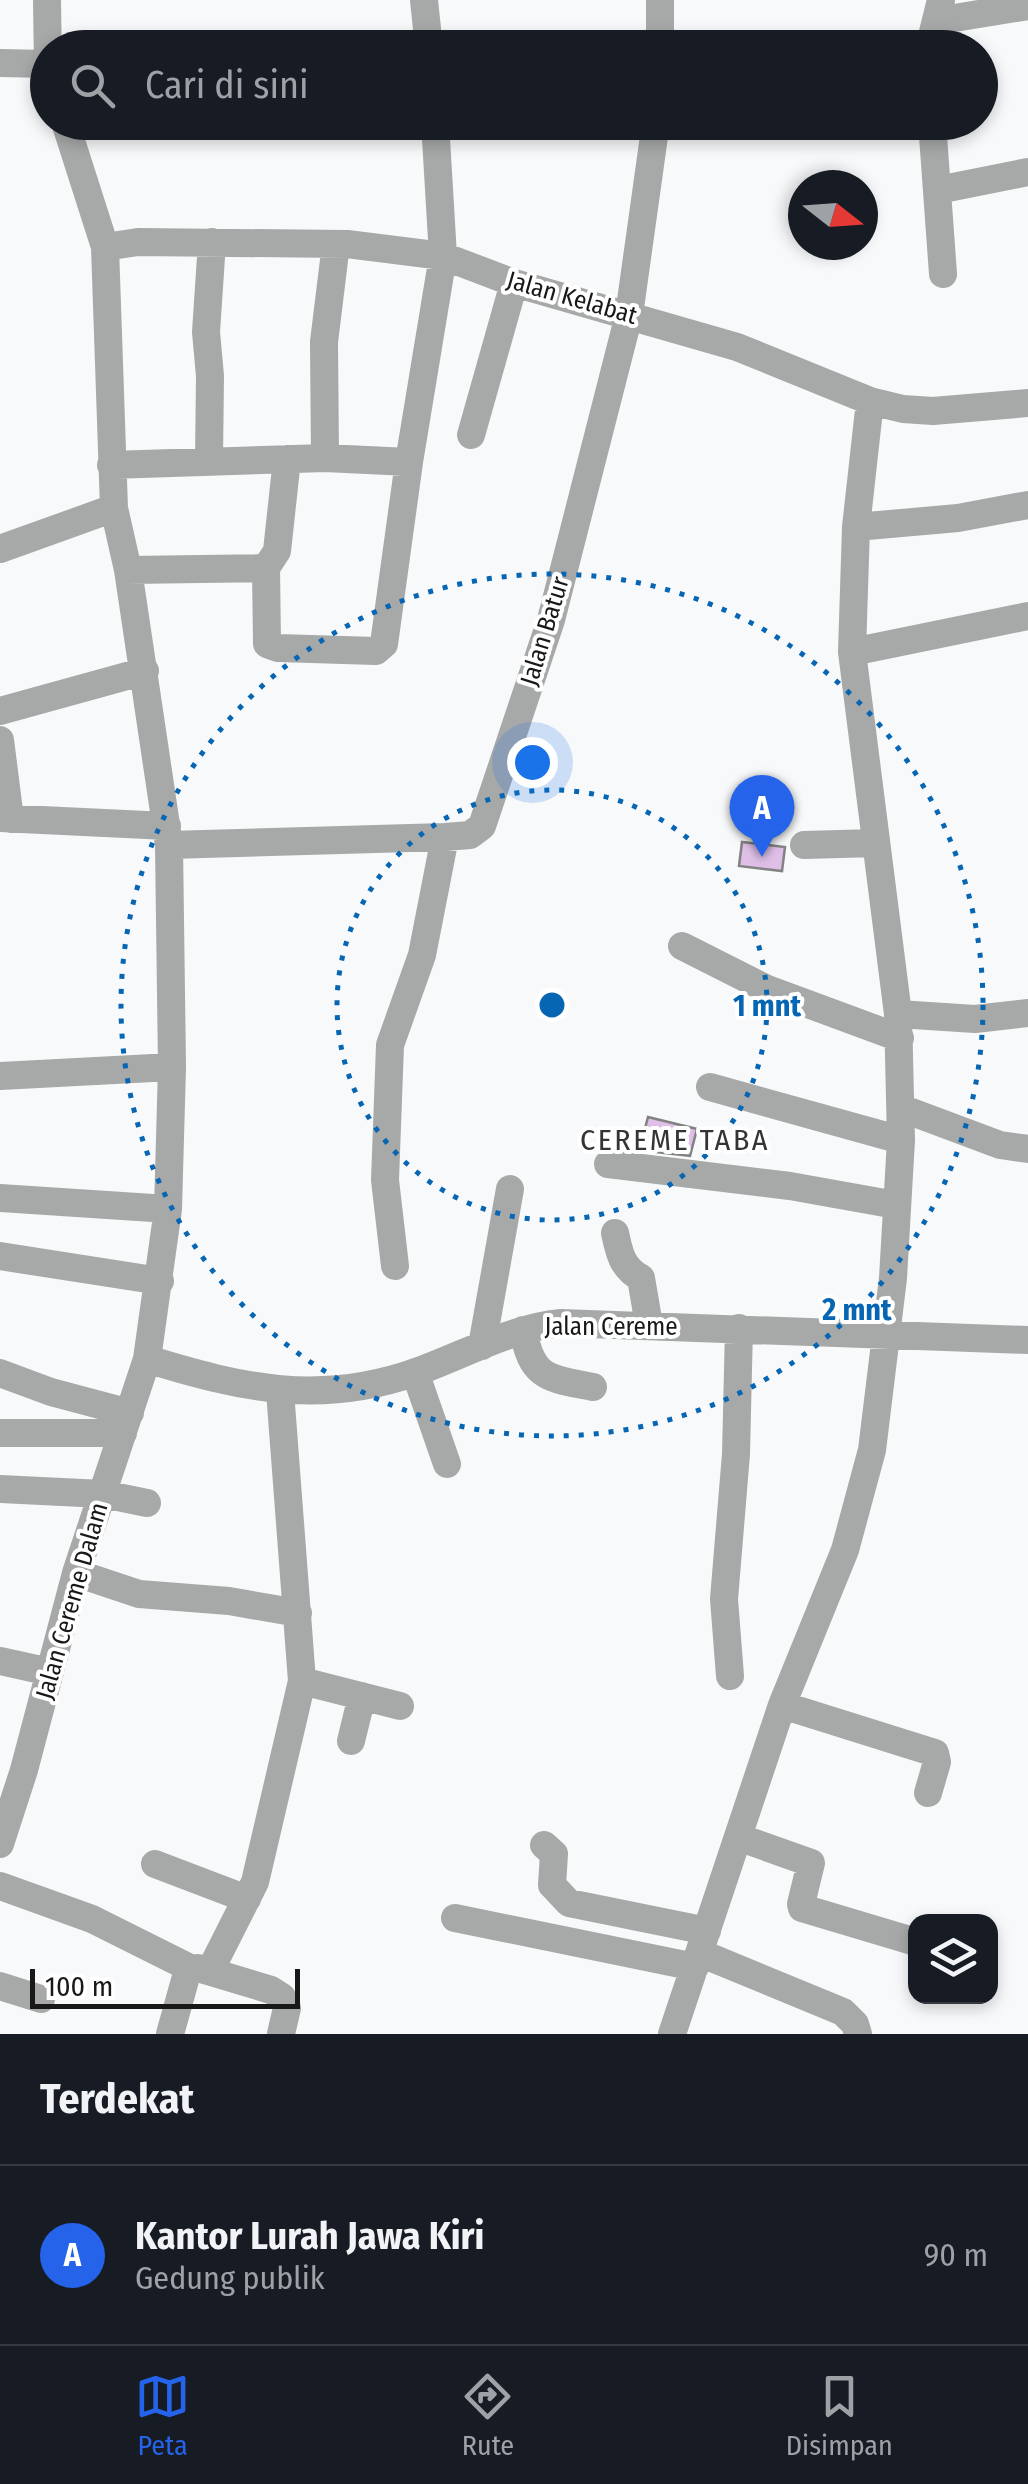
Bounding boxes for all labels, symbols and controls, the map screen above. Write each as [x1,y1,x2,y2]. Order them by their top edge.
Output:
search box [30,30,998,140]
icon: search [65,58,120,113]
text: Cari di sini [145,62,309,108]
north arrow [788,170,878,260]
street label: Jalan Kelabat [503,265,641,331]
street label: Jalan Batur [514,573,576,689]
your location [507,737,558,788]
pin: A [730,774,794,857]
centre of rings [534,987,570,1023]
text: 1 mnt [733,988,801,1024]
district label: CEREME TABA [580,1122,770,1158]
text: 2 mnt [821,1292,892,1328]
street label: Jalan Cereme [544,1312,678,1342]
street label: Jalan Cereme Dalam [30,1499,114,1703]
map controls [908,1914,998,2004]
button: layers [908,1914,998,2004]
scale bar [30,1964,300,2008]
text: 100 m [45,1970,113,2003]
text: Terdekat [40,2074,194,2124]
text: Kantor Lurah Jawa Kiri [135,2213,484,2259]
text: A [64,2236,81,2274]
text: 90 m [924,2236,988,2274]
text: Gedung publik [135,2259,325,2297]
tab: Peta [135,2369,190,2462]
tab: Rute [460,2369,515,2462]
tab: Disimpan [786,2369,893,2462]

